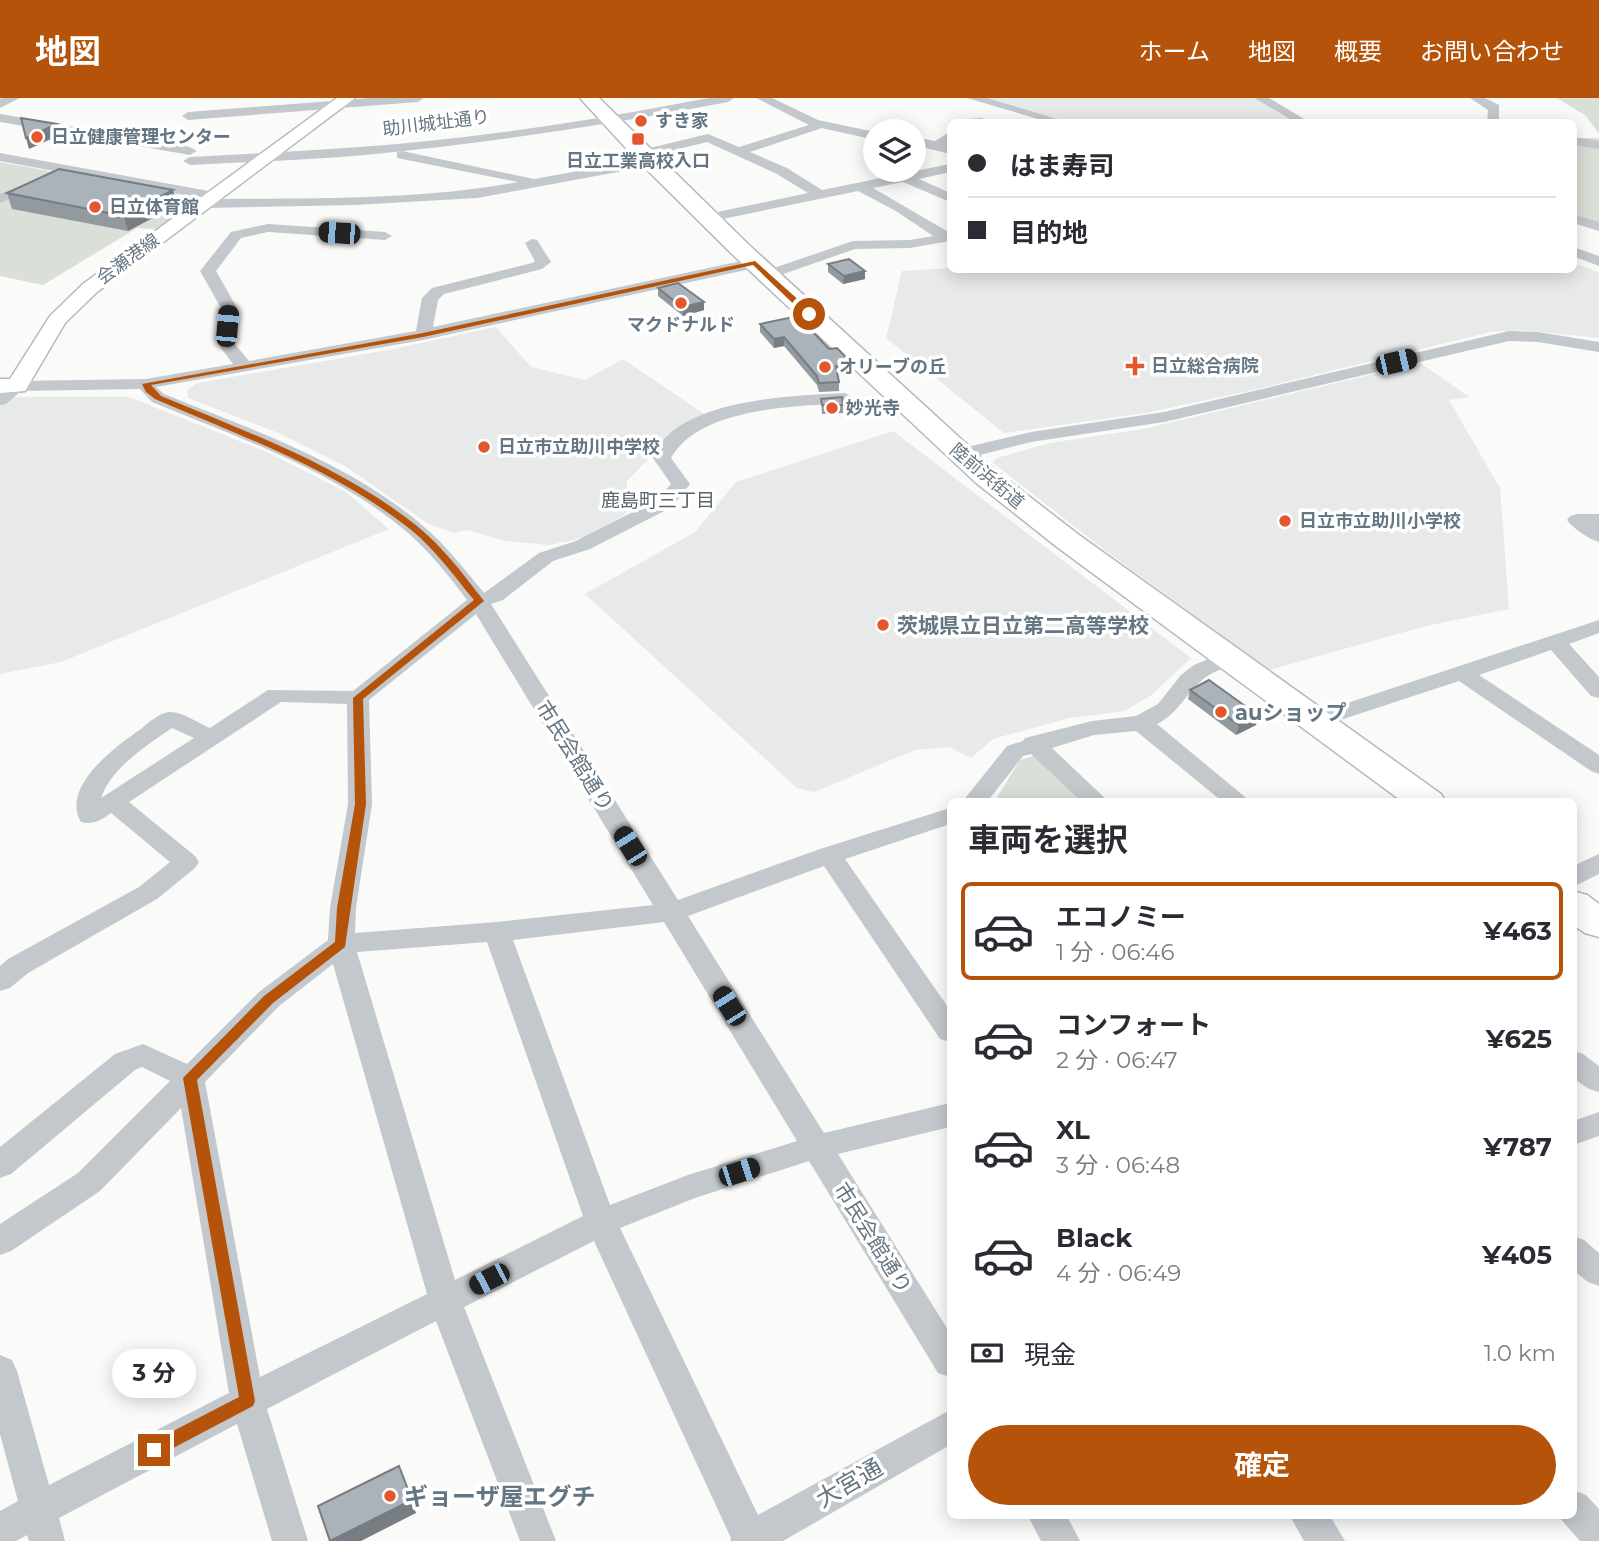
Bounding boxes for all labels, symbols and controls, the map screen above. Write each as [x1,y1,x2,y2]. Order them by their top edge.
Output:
text: 地図 [35,31,101,71]
text: ホーム [1139,37,1210,66]
text: 地図 [1248,37,1296,66]
text: 概要 [1334,37,1382,66]
text: お問い合わせ [1420,37,1564,66]
street label: 助川城址通り [381,106,491,140]
place label: すき家 [655,110,709,132]
marker: すき家 [633,113,649,129]
map controls [863,119,926,182]
button: layers [863,119,926,182]
place label: 日立健康管理センター [51,126,231,148]
marker: 日立健康管理センター [29,129,45,145]
marker: 日立工業高校入口 [630,131,646,147]
place label: 日立工業高校入口 [566,150,710,172]
text: はま寿司 [1010,150,1114,182]
place label: 日立体育館 [109,196,199,218]
marker: 日立体育館 [87,199,103,215]
text: 目的地 [1010,217,1088,249]
car [318,221,361,245]
street label: 会瀬港線 [92,229,164,289]
marker: マクドナルド [673,295,689,311]
route start [793,298,825,330]
car [215,304,240,348]
place label: マクドナルド [627,314,735,336]
car [1374,347,1419,377]
place label: 日立総合病院 [1151,355,1259,377]
place label: オリーブの丘 [839,356,946,378]
marker: 日立総合病院 [1125,356,1145,376]
marker: オリーブの丘 [817,359,833,375]
place label: 妙光寺 [846,397,900,419]
marker: 妙光寺 [824,400,840,416]
place label: 日立市立助川中学校 [498,436,660,458]
marker: 日立市立助川中学校 [476,439,492,455]
street label: 陸前浜街道 [945,439,1029,513]
district label: 鹿島町三丁目 [601,489,715,512]
place label: 日立市立助川小学校 [1299,510,1461,532]
marker: 日立市立助川小学校 [1277,513,1293,529]
place label: 茨城県立日立第二高等学校 [897,613,1149,638]
marker: 茨城県立日立第二高等学校 [875,617,891,633]
street label: 市民会館通り [531,696,619,816]
place label: auショップ [1235,700,1346,725]
marker: auショップ [1213,704,1229,720]
text: 車両を選択 [968,820,1128,859]
car [610,823,651,869]
icon: car [972,900,1035,963]
text: エコノミー [1056,901,1186,933]
text: ¥463 [1483,915,1552,947]
text: 1 分 · 06:46 [1056,938,1175,966]
car [709,983,750,1029]
icon: car [972,1008,1035,1071]
text: コンフォート [1056,1009,1211,1041]
text: ¥625 [1486,1023,1552,1055]
text: 2 分 · 06:47 [1056,1046,1178,1074]
text: XL [1056,1114,1090,1146]
icon: car [972,1116,1035,1179]
text: ¥787 [1483,1131,1552,1163]
text: 3 分 · 06:48 [1056,1151,1180,1179]
car [716,1156,763,1188]
street label: 市民会館通り [829,1178,917,1298]
text: Black [1056,1222,1132,1254]
icon: car [972,1224,1035,1287]
text: ¥405 [1482,1239,1552,1271]
text: 4 分 · 06:49 [1056,1259,1181,1287]
car [466,1260,513,1298]
icon: cash [968,1334,1006,1372]
text: 現金 [1024,1339,1076,1371]
text: 1.0 km [1484,1339,1556,1367]
callout: 3 分 [112,1348,196,1398]
text: 3 分 [132,1359,176,1387]
button: 確定 [968,1425,1556,1505]
route end [138,1434,170,1466]
street label: 大宮通 [811,1452,887,1514]
place label: ギョーザ屋エグチ [404,1482,596,1511]
marker: ギョーザ屋エグチ [382,1488,398,1504]

